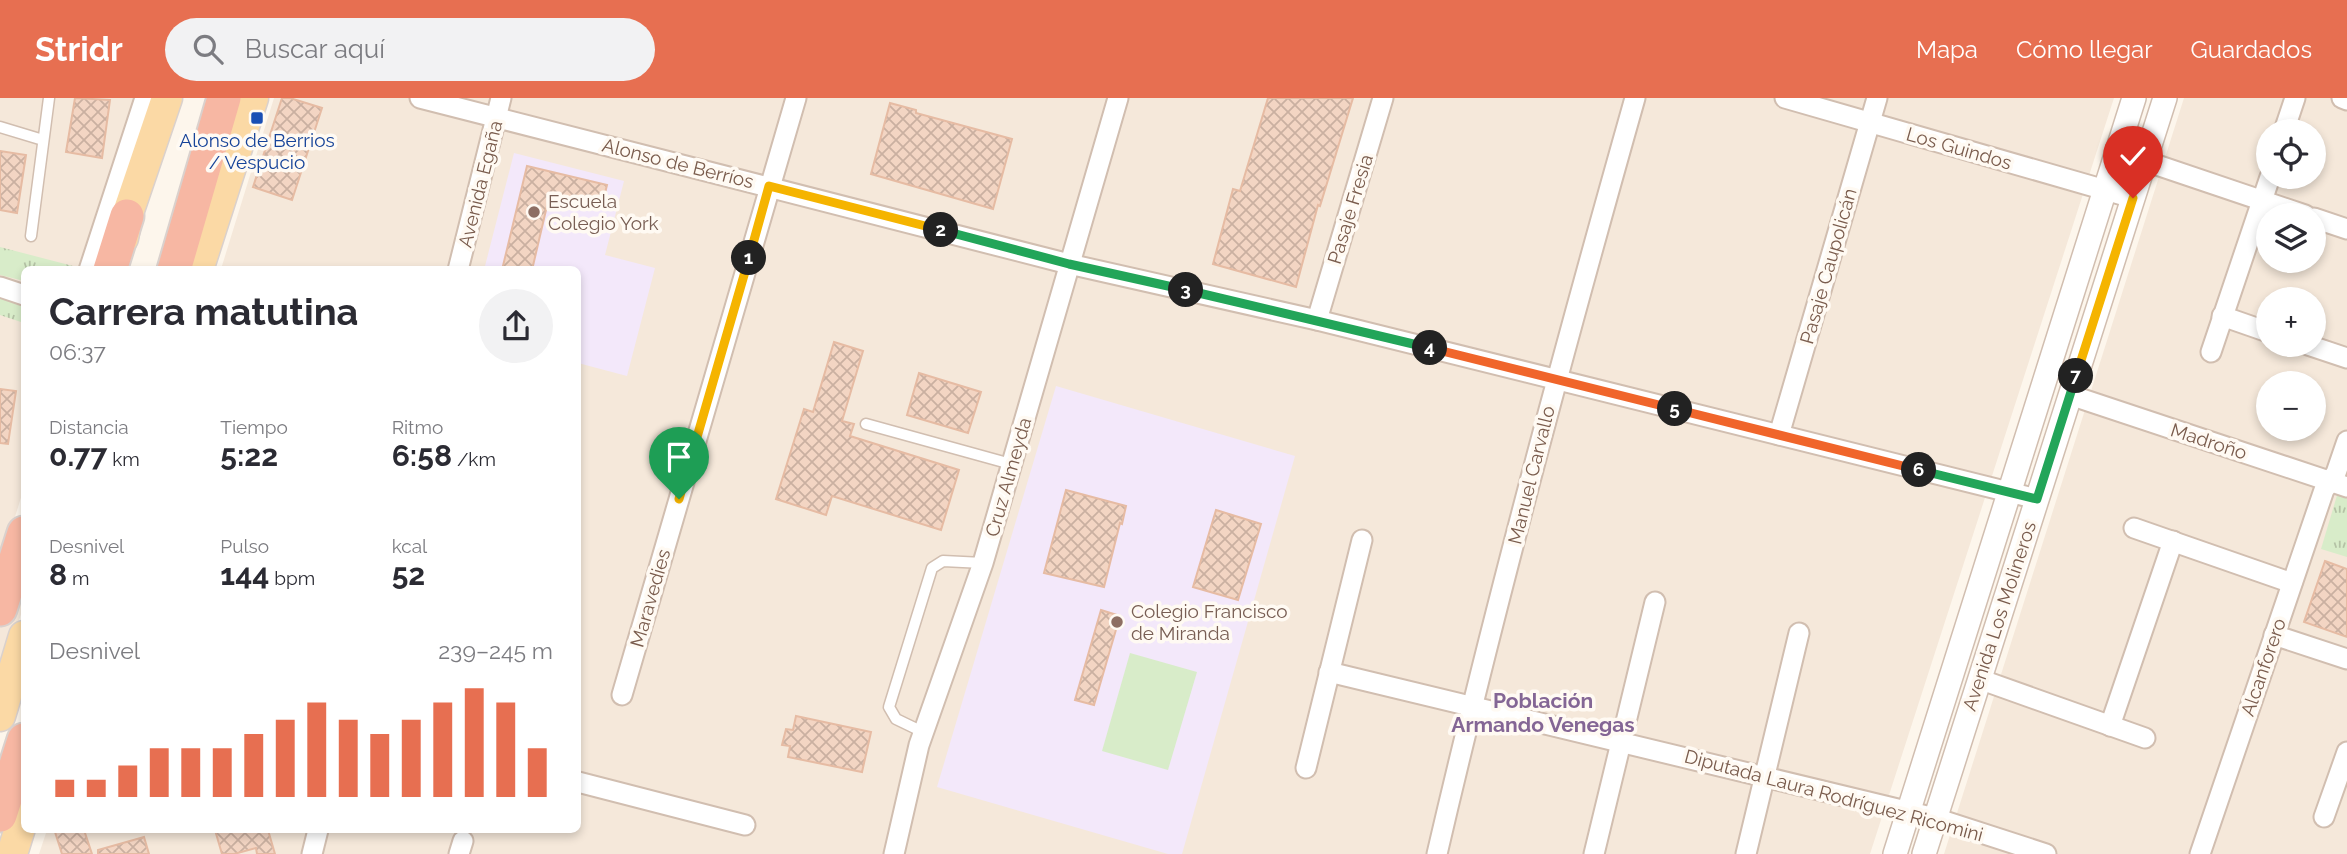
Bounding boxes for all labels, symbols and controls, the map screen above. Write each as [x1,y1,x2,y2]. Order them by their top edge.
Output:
search box [165,18,655,81]
text: Stridr [35,30,123,69]
icon: search [189,30,227,68]
text: Buscar aquí [245,34,385,64]
text: Mapa [1916,35,1978,64]
text: Cómo llegar [2016,35,2153,64]
text: Guardados [2191,35,2312,64]
marker: Alonso de Berrios / Vespucio [249,110,265,126]
street label: Avenida Egaña [454,118,506,250]
map controls [2256,119,2326,441]
button: locate [2256,119,2326,189]
street label: Los Guindos [1904,122,2014,174]
pin [2103,126,2163,198]
place label: Alonso de Berrios / Vespucio [179,129,335,173]
street label: Alonso de Berríos [600,134,756,192]
icon: check [2114,137,2152,175]
street label: Pasaje Fresia [1323,151,1377,267]
street label: Pasaje Caupolicán [1795,186,1861,346]
place label: Escuela Colegio York [548,190,659,234]
button: layers [2256,203,2326,273]
marker: Escuela Colegio York [526,204,542,220]
pin: 2 [923,212,958,248]
text: 2 [935,218,946,240]
pin: 1 [732,240,766,276]
text: 1 [744,246,753,268]
pin: 3 [1168,272,1204,308]
text: 3 [1180,278,1191,300]
button: + [2256,287,2326,357]
text: Carrera matutina [49,289,358,334]
button: share [479,289,553,363]
pin: 4 [1412,330,1448,366]
text: 4 [1424,336,1435,358]
text: 06:37 [49,338,106,365]
pin: 7 [2058,358,2094,394]
text: 7 [2070,364,2081,386]
button: − [2256,371,2326,441]
pin: 5 [1658,392,1692,426]
text: 5 [1669,397,1680,419]
street label: Manuel Carvallo [1503,404,1559,546]
street label: Cruz Almeyda [980,415,1036,539]
text: Distancia [49,416,129,438]
text: Tiempo [220,416,288,438]
text: Ritmo [392,416,443,438]
street label: Madroño [2168,418,2250,464]
pin [649,427,709,499]
text: 0.77 [49,438,107,473]
text: 5:22 [220,438,278,473]
text: 6:58 [392,438,452,473]
icon: arrive [660,438,698,476]
text: km [107,448,140,470]
text: /km [452,448,496,470]
pin: 6 [1902,452,1937,488]
text: 6 [1913,458,1924,480]
street label: Avenida Los Molineros [1958,519,2040,713]
text: Desnivel [49,535,124,557]
text: Pulso [220,535,269,557]
text: kcal [392,535,427,557]
street label: Maravedies [626,546,674,650]
text: 8 [49,557,67,592]
text: 144 [220,557,269,592]
text: 52 [392,557,425,592]
text: m [67,567,89,589]
text: bpm [269,567,315,589]
place label: Colegio Francisco de Miranda [1131,600,1288,644]
marker: Colegio Francisco de Miranda [1109,614,1125,630]
street label: Alcanforero [2236,615,2290,719]
text: Desnivel [49,637,140,664]
text: 239–245 m [438,637,553,664]
district label: Población Armando Venegas [1451,688,1635,737]
street label: Diputada Laura Rodríguez Ricomini [1682,744,1986,846]

